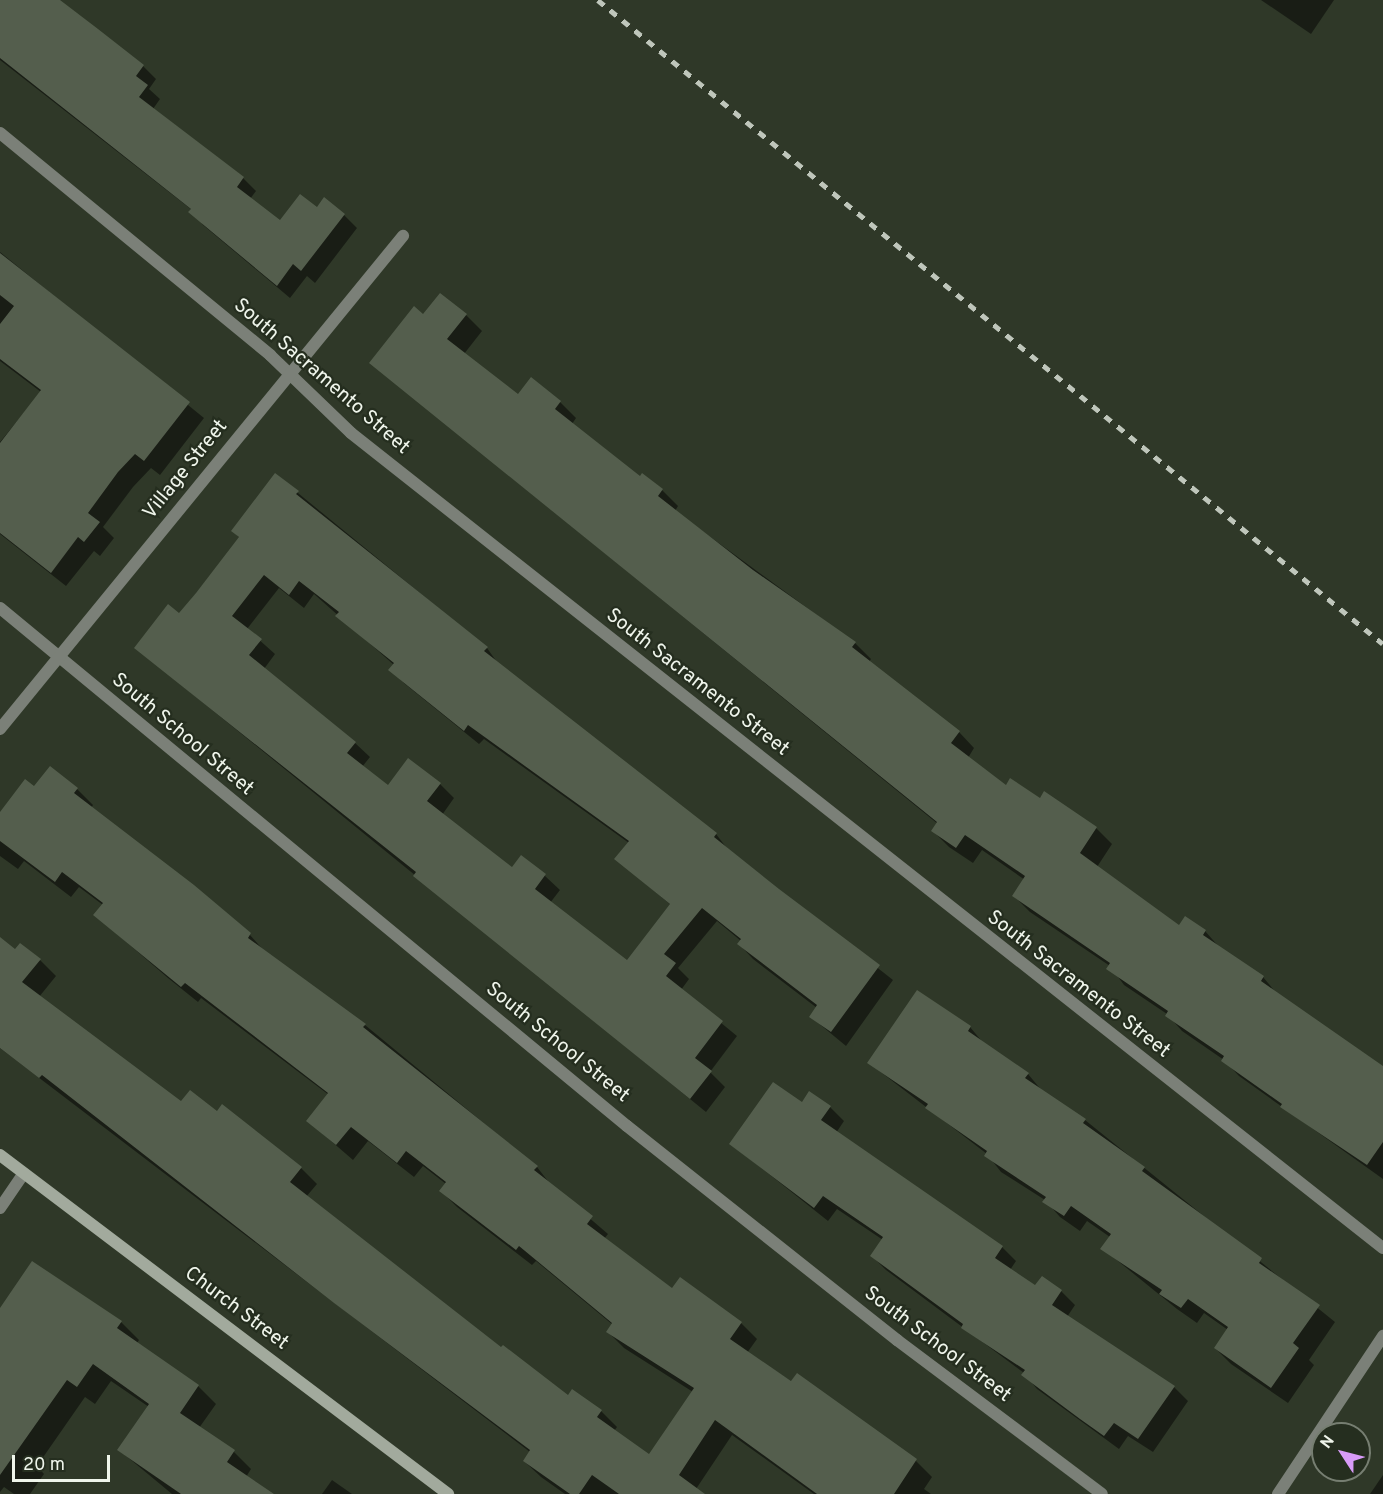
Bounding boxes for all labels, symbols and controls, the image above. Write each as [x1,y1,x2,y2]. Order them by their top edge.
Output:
street label: South Sacramento Street [228,294,414,460]
street label: Village Street [139,415,233,525]
street label: South Sacramento Street [601,604,793,762]
street label: South School Street [106,669,258,801]
street label: South Sacramento Street [982,906,1174,1064]
street label: South School Street [480,978,634,1108]
street label: Church Street [179,1262,293,1356]
street label: South School Street [859,1282,1015,1408]
north arrow [1311,1422,1371,1482]
text: N [1317,1432,1340,1453]
scale bar [15,1443,112,1481]
text: 20 m [23,1454,65,1477]

